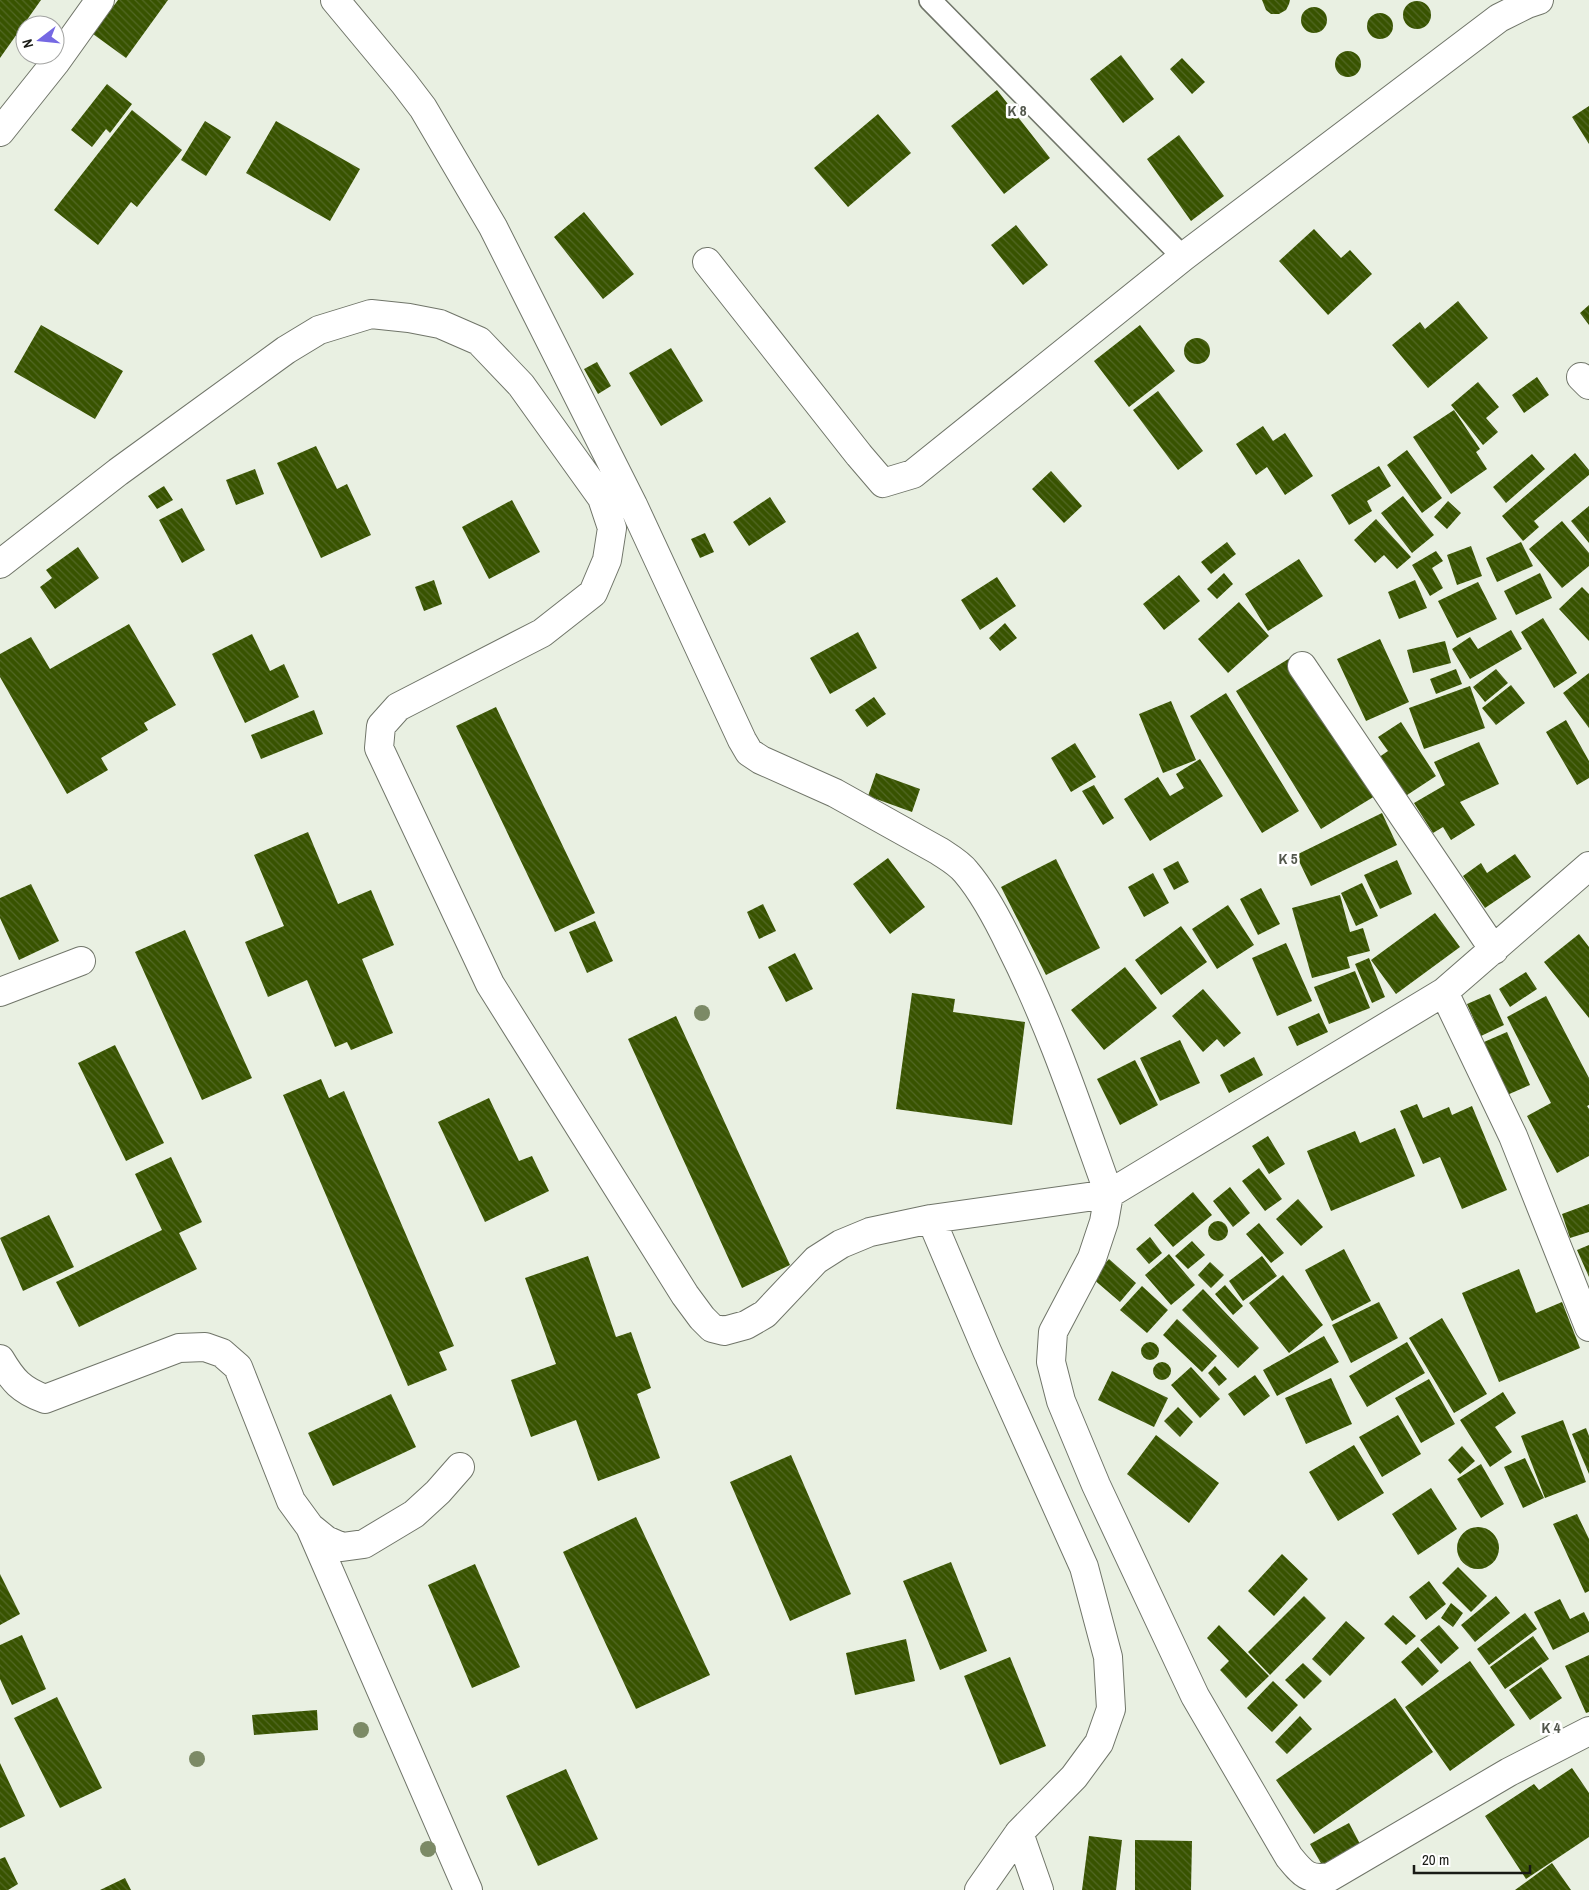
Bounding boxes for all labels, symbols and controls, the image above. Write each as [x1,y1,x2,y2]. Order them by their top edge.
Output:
north arrow [15,15,65,65]
text: N [18,37,37,50]
district label: K 8 [1007,100,1027,121]
district label: K 5 [1278,848,1298,869]
district label: K 4 [1541,1717,1561,1738]
scale bar [1414,1842,1530,1874]
text: 20 m [1422,1849,1449,1870]

